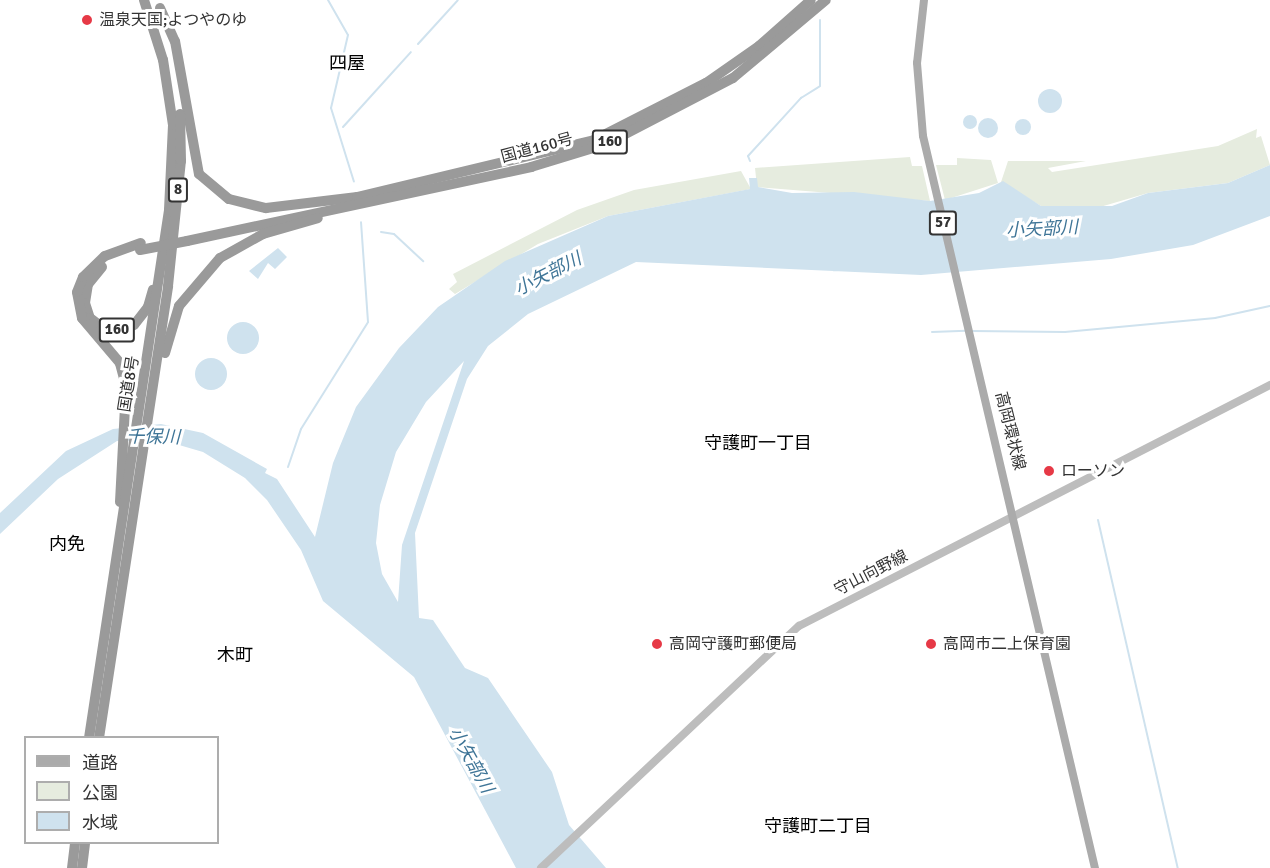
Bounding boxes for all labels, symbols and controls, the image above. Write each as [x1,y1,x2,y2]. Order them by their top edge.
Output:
place label: 温泉天国;よつやのゆ [99,10,247,30]
marker: 温泉天国;よつやのゆ [80,13,94,27]
district label: 四屋 [329,52,365,74]
street label: 国道160号 [499,129,575,167]
road number: 160 [590,130,630,154]
road number: 8 [168,178,188,202]
road number: 57 [928,211,958,235]
water label: 小矢部川 [1005,216,1079,242]
water label: 小矢部川 [511,248,585,300]
road number: 160 [98,318,136,342]
street label: 国道8号 [115,355,143,413]
street label: 高岡環状線 [991,390,1029,472]
water label: 千保川 [126,426,180,448]
district label: 守護町一丁目 [704,432,812,454]
place label: ローソン [1061,461,1125,481]
marker: ローソン [1042,464,1056,478]
district label: 内免 [49,533,85,555]
street label: 守山向野線 [831,546,911,600]
place label: 高岡守護町郵便局 [669,634,797,654]
place label: 高岡市二上保育園 [943,634,1071,654]
marker: 高岡守護町郵便局 [650,637,664,651]
marker: 高岡市二上保育園 [924,637,938,651]
district label: 木町 [217,644,253,666]
water label: 小矢部川 [444,723,498,797]
legend [24,736,219,844]
text: 道路 [82,752,118,774]
text: 公園 [82,782,118,804]
text: 水域 [82,812,118,834]
district label: 守護町二丁目 [764,815,872,837]

